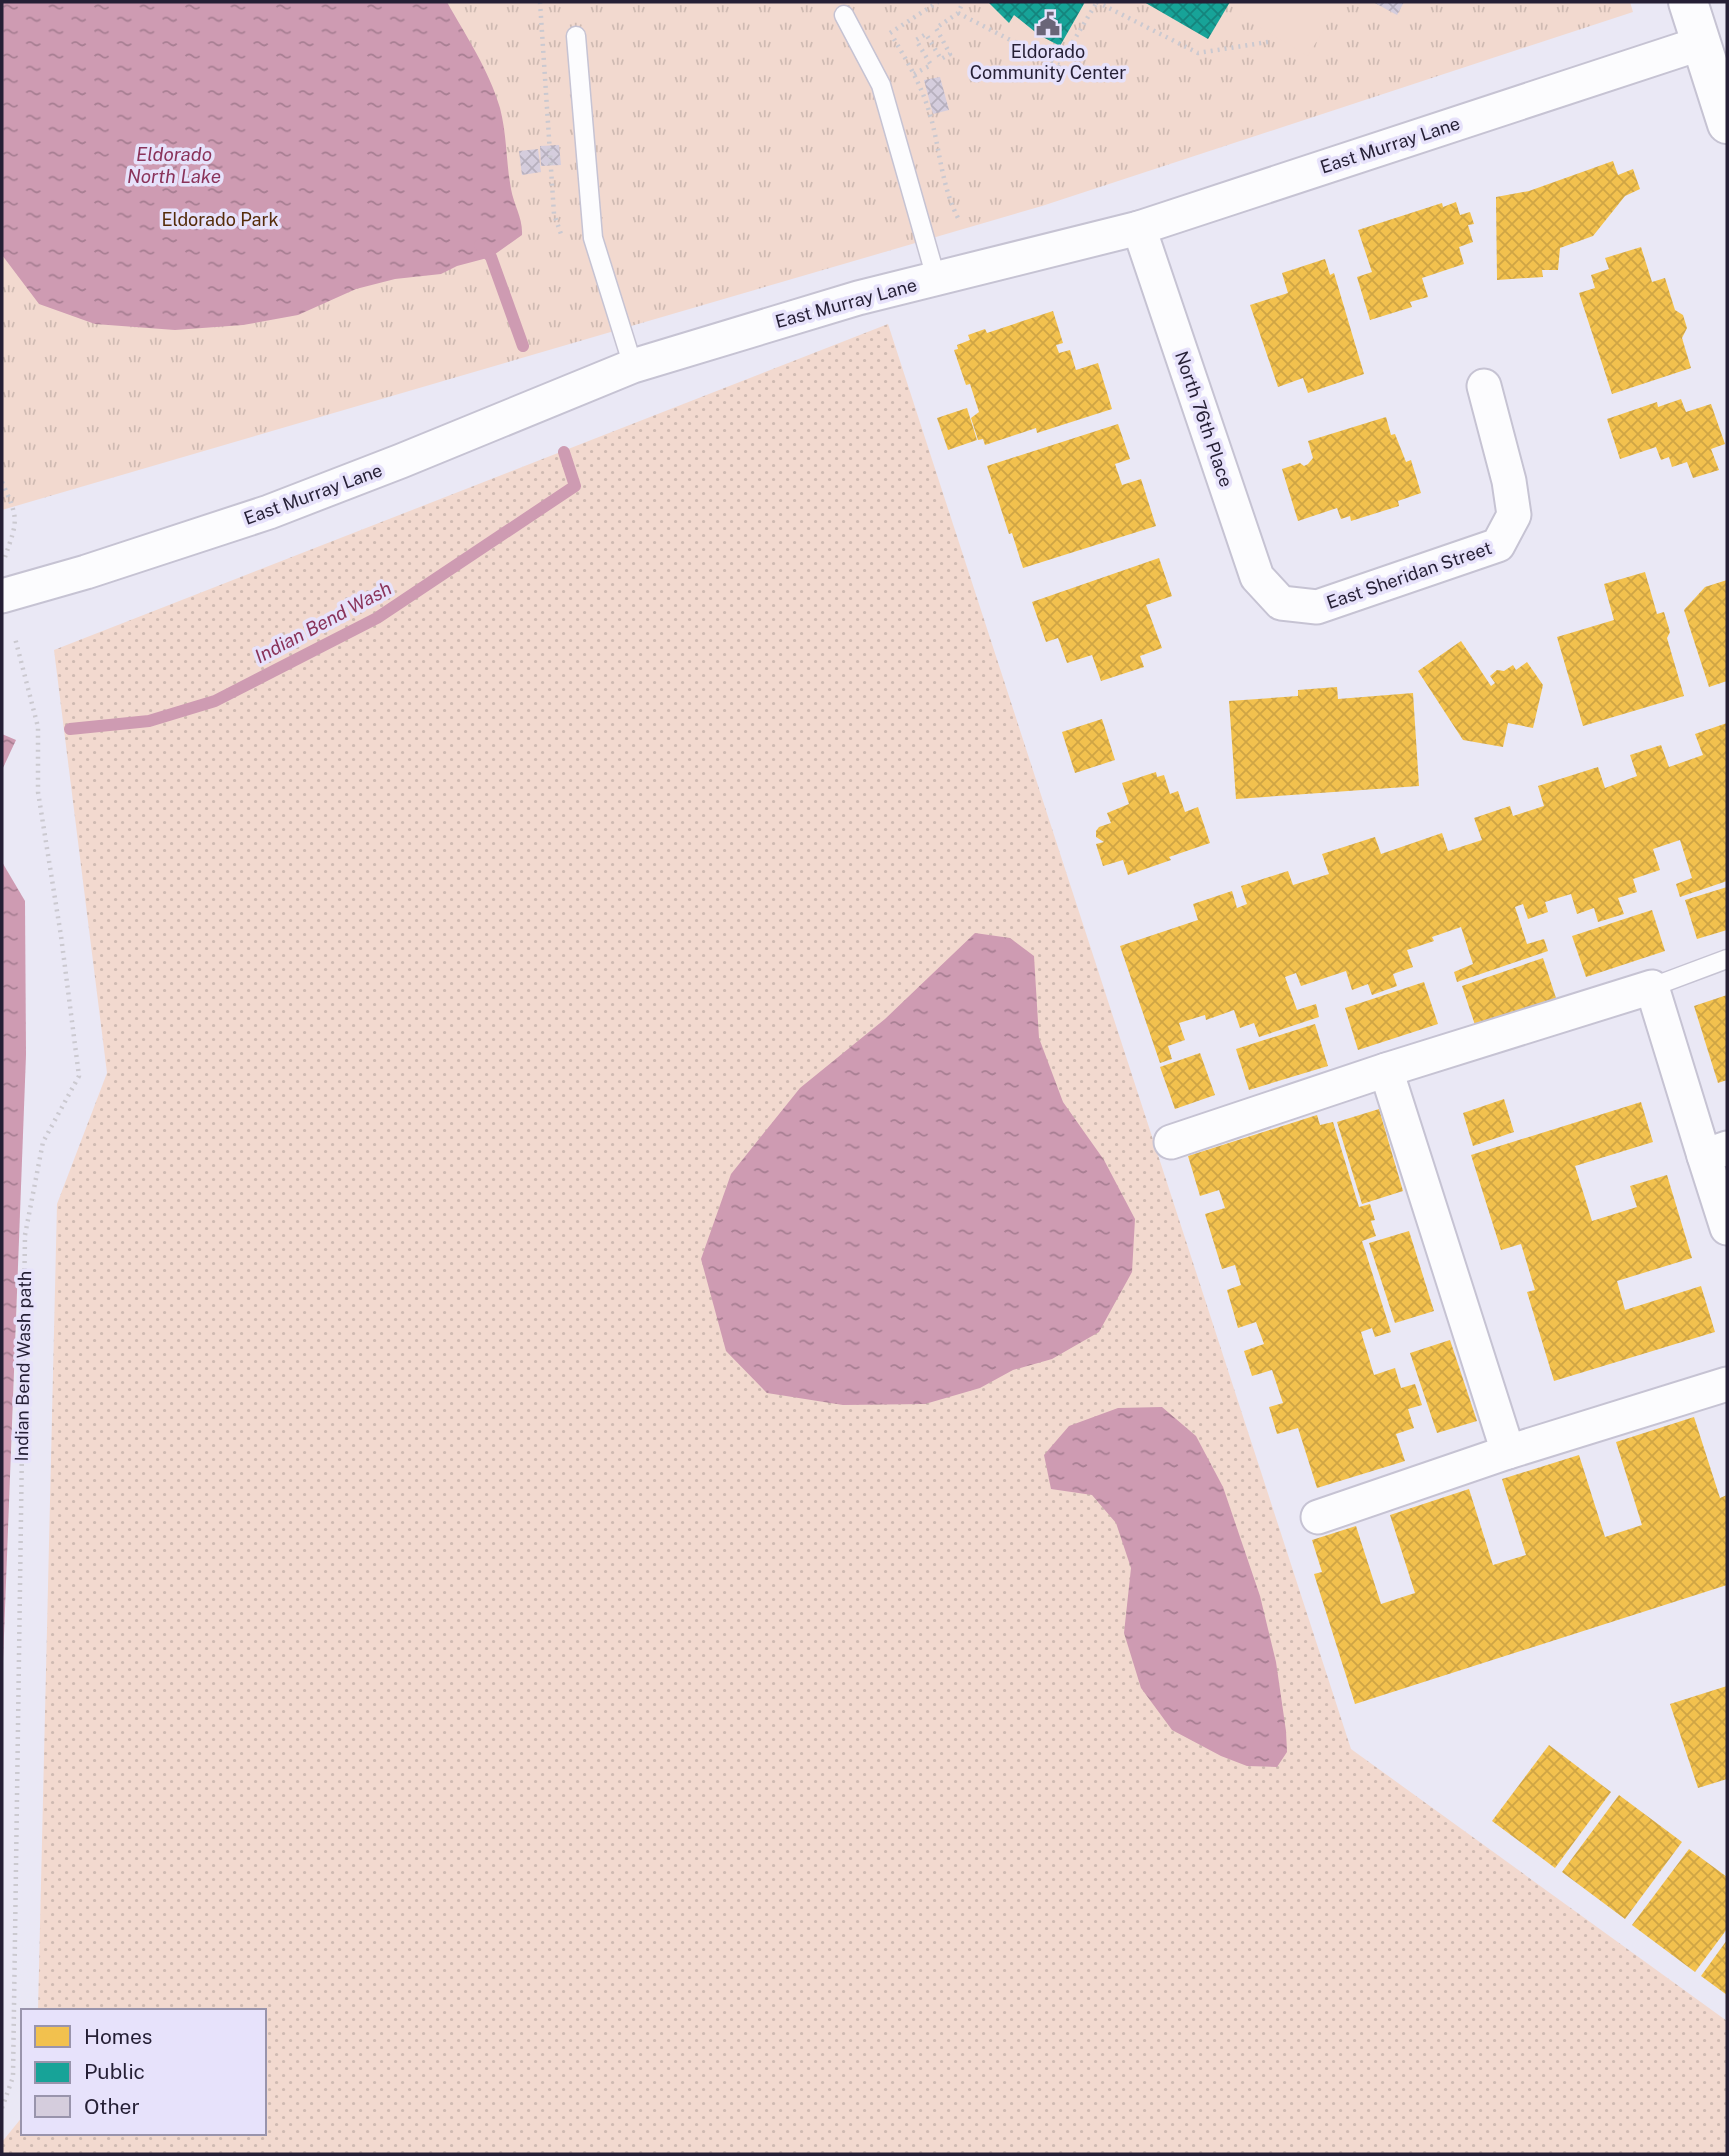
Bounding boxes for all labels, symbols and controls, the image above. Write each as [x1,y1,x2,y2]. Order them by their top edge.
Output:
public building icon: Eldorado Community Center [1034,10,1062,38]
place label: Eldorado Community Center [970,41,1126,83]
street label: East Murray Lane [1317,113,1463,177]
water label: Eldorado North Lake [127,143,221,187]
park label: Eldorado Park [161,209,279,230]
street label: East Murray Lane [773,274,919,332]
street label: North 76th Place [1171,348,1237,490]
street label: East Murray Lane [241,459,385,529]
street label: East Sheridan Street [1324,537,1494,613]
water label: Indian Bend Wash [251,577,395,667]
street label: Indian Bend Wash path [11,1271,35,1461]
legend [21,2009,266,2135]
text: Homes [84,2024,152,2049]
text: Public [84,2059,145,2084]
text: Other [84,2094,140,2119]

